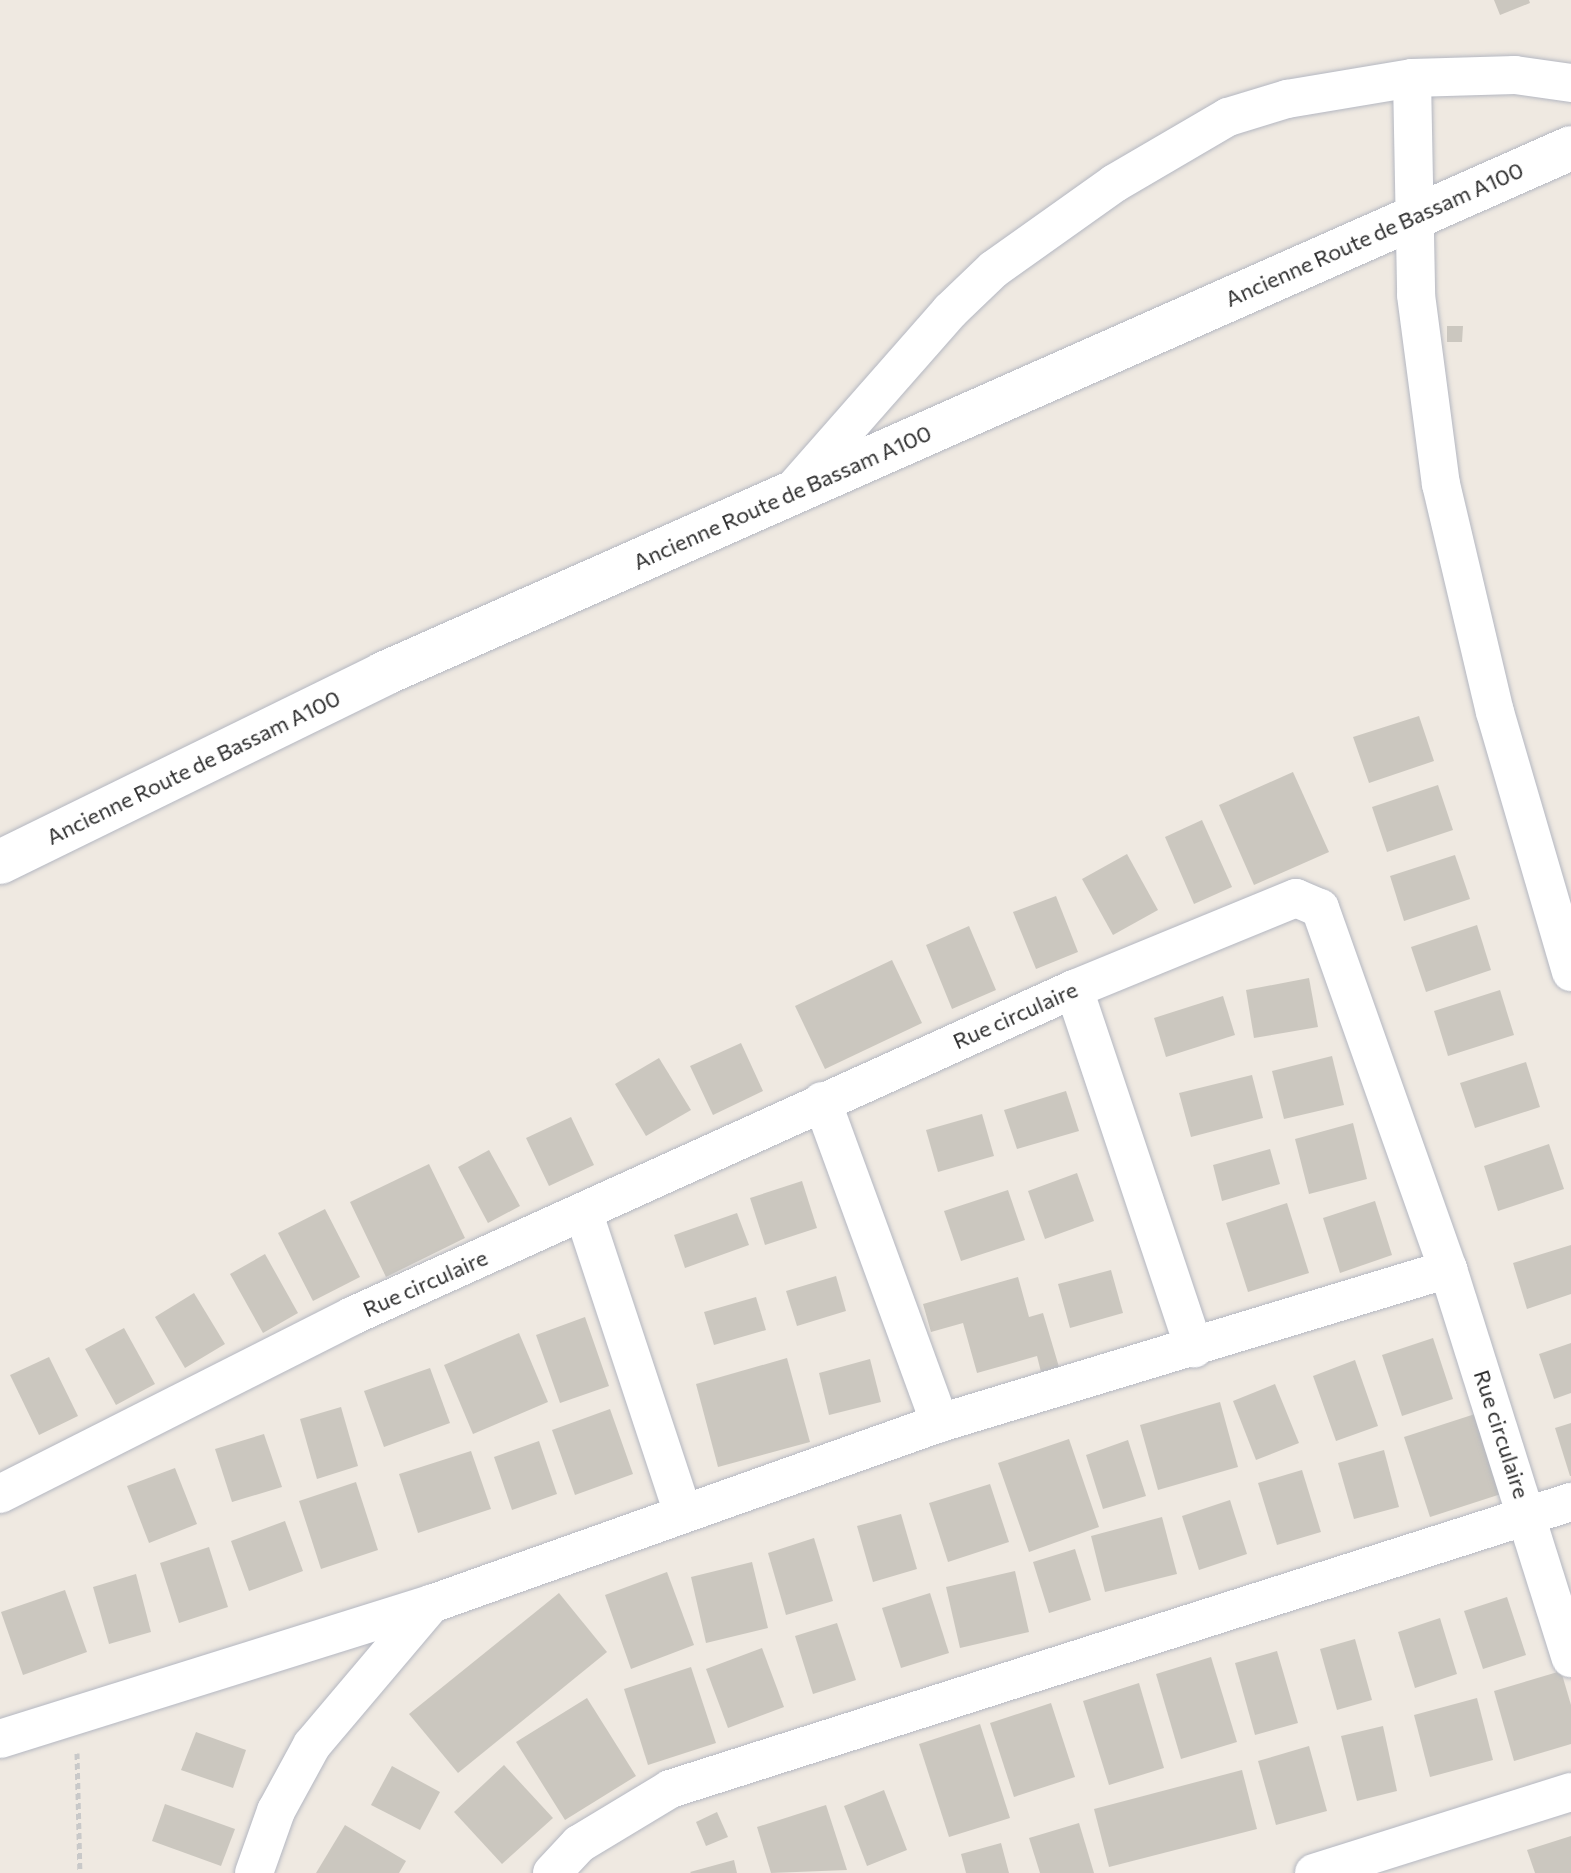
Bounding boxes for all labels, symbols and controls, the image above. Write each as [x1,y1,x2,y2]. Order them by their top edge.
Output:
street label: Ancienne Route de Bassam A100 [1221,156,1527,312]
street label: Ancienne Route de Bassam A100 [629,419,935,575]
street label: Ancienne Route de Bassam A100 [42,684,344,850]
street label: Rue circulaire [949,976,1081,1054]
street label: Rue circulaire [359,1244,491,1322]
street label: Rue circulaire [1469,1366,1535,1502]

